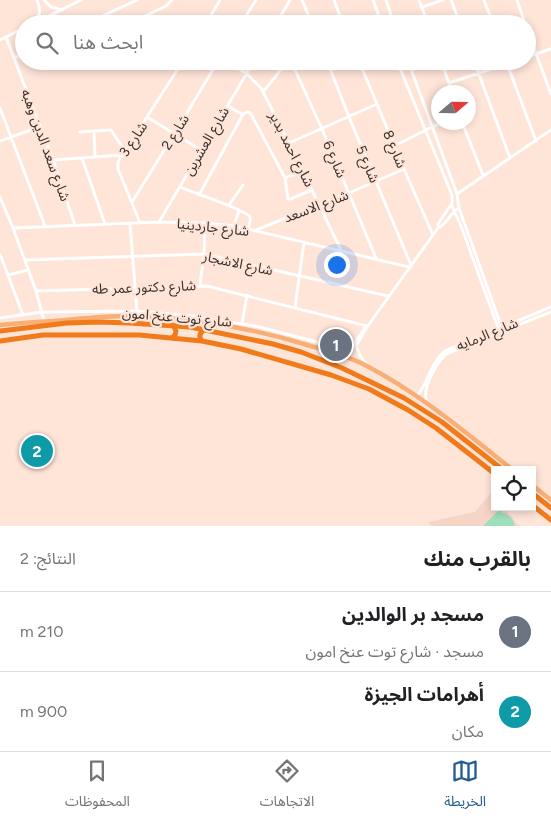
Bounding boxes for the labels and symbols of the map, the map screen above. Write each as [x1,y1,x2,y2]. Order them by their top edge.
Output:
north arrow [431,85,476,130]
street label: شارع سعد الدين وهبه [15,87,74,204]
street label: شارع العشرين [180,104,235,180]
street label: شارع احمد بدير [263,108,318,191]
street label: شارع 2 [158,111,195,154]
street label: شارع 3 [116,119,153,161]
street label: شارع 8 [377,128,410,171]
street label: شارع 6 [317,138,350,181]
street label: شارع 5 [350,143,383,186]
street label: شارع الاسعد [281,186,352,228]
street label: شارع جاردينيا [176,215,250,242]
street label: شارع الاشجار [200,248,275,281]
your location [324,252,350,278]
street label: شارع دكتور عمر طه [92,277,196,300]
street label: شارع توت عنخ امون [121,304,233,333]
street label: شارع الرمايه [454,314,521,356]
pin: 1 [320,326,352,364]
pin: 2 [21,432,53,470]

